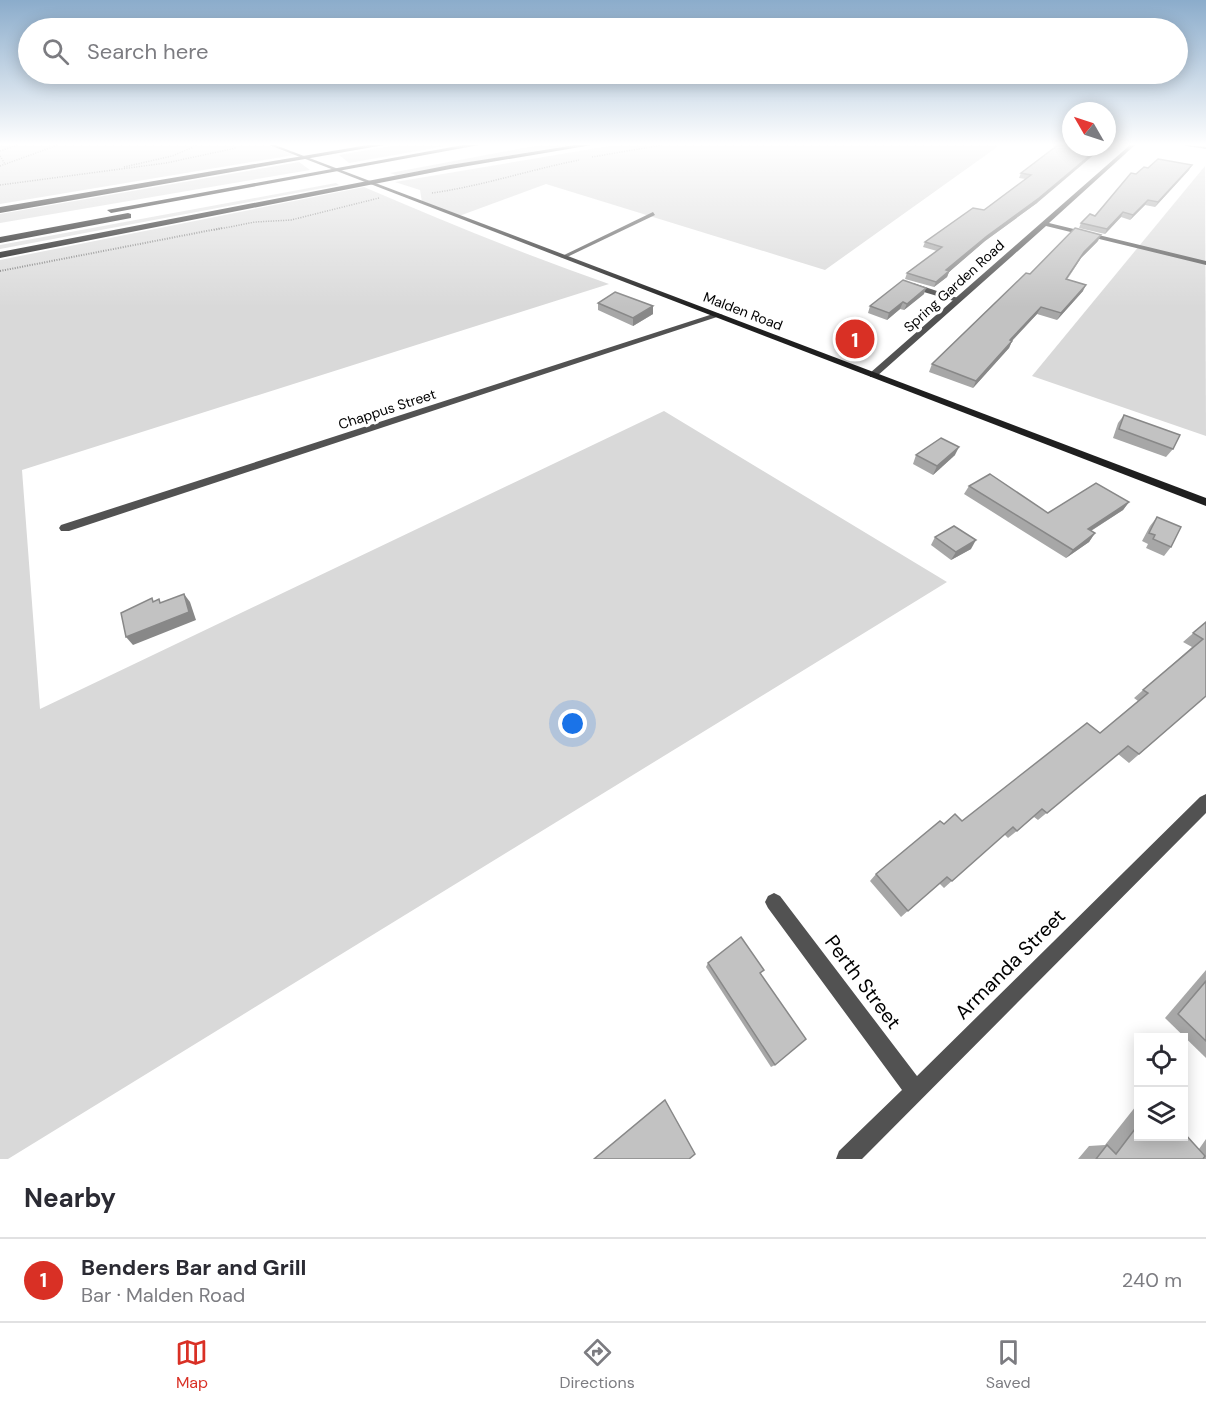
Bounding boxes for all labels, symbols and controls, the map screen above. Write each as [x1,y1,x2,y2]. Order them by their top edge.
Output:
search box [18,18,1188,84]
icon: search [39,35,72,68]
text: Search here [87,37,208,66]
north arrow [1062,102,1116,156]
street label: Spring Garden Road [900,236,1008,336]
street label: Malden Road [701,288,785,334]
pin: 1 [836,316,874,362]
street label: Chappus Street [336,385,438,433]
your location [558,709,587,738]
street label: Armanda Street [949,903,1071,1025]
street label: Perth Street [819,930,907,1034]
map controls [1134,1033,1188,1141]
button: locate [1134,1033,1188,1087]
button: layers [1134,1087,1188,1141]
text: Nearby [24,1181,116,1215]
text: Benders Bar and Grill [81,1253,306,1282]
text: 1 [40,1267,47,1293]
text: 240 m [1122,1267,1182,1293]
text: Bar · Malden Road [81,1282,245,1308]
tab: Map [175,1336,208,1393]
tab: Directions [559,1336,635,1393]
tab: Saved [986,1336,1031,1393]

